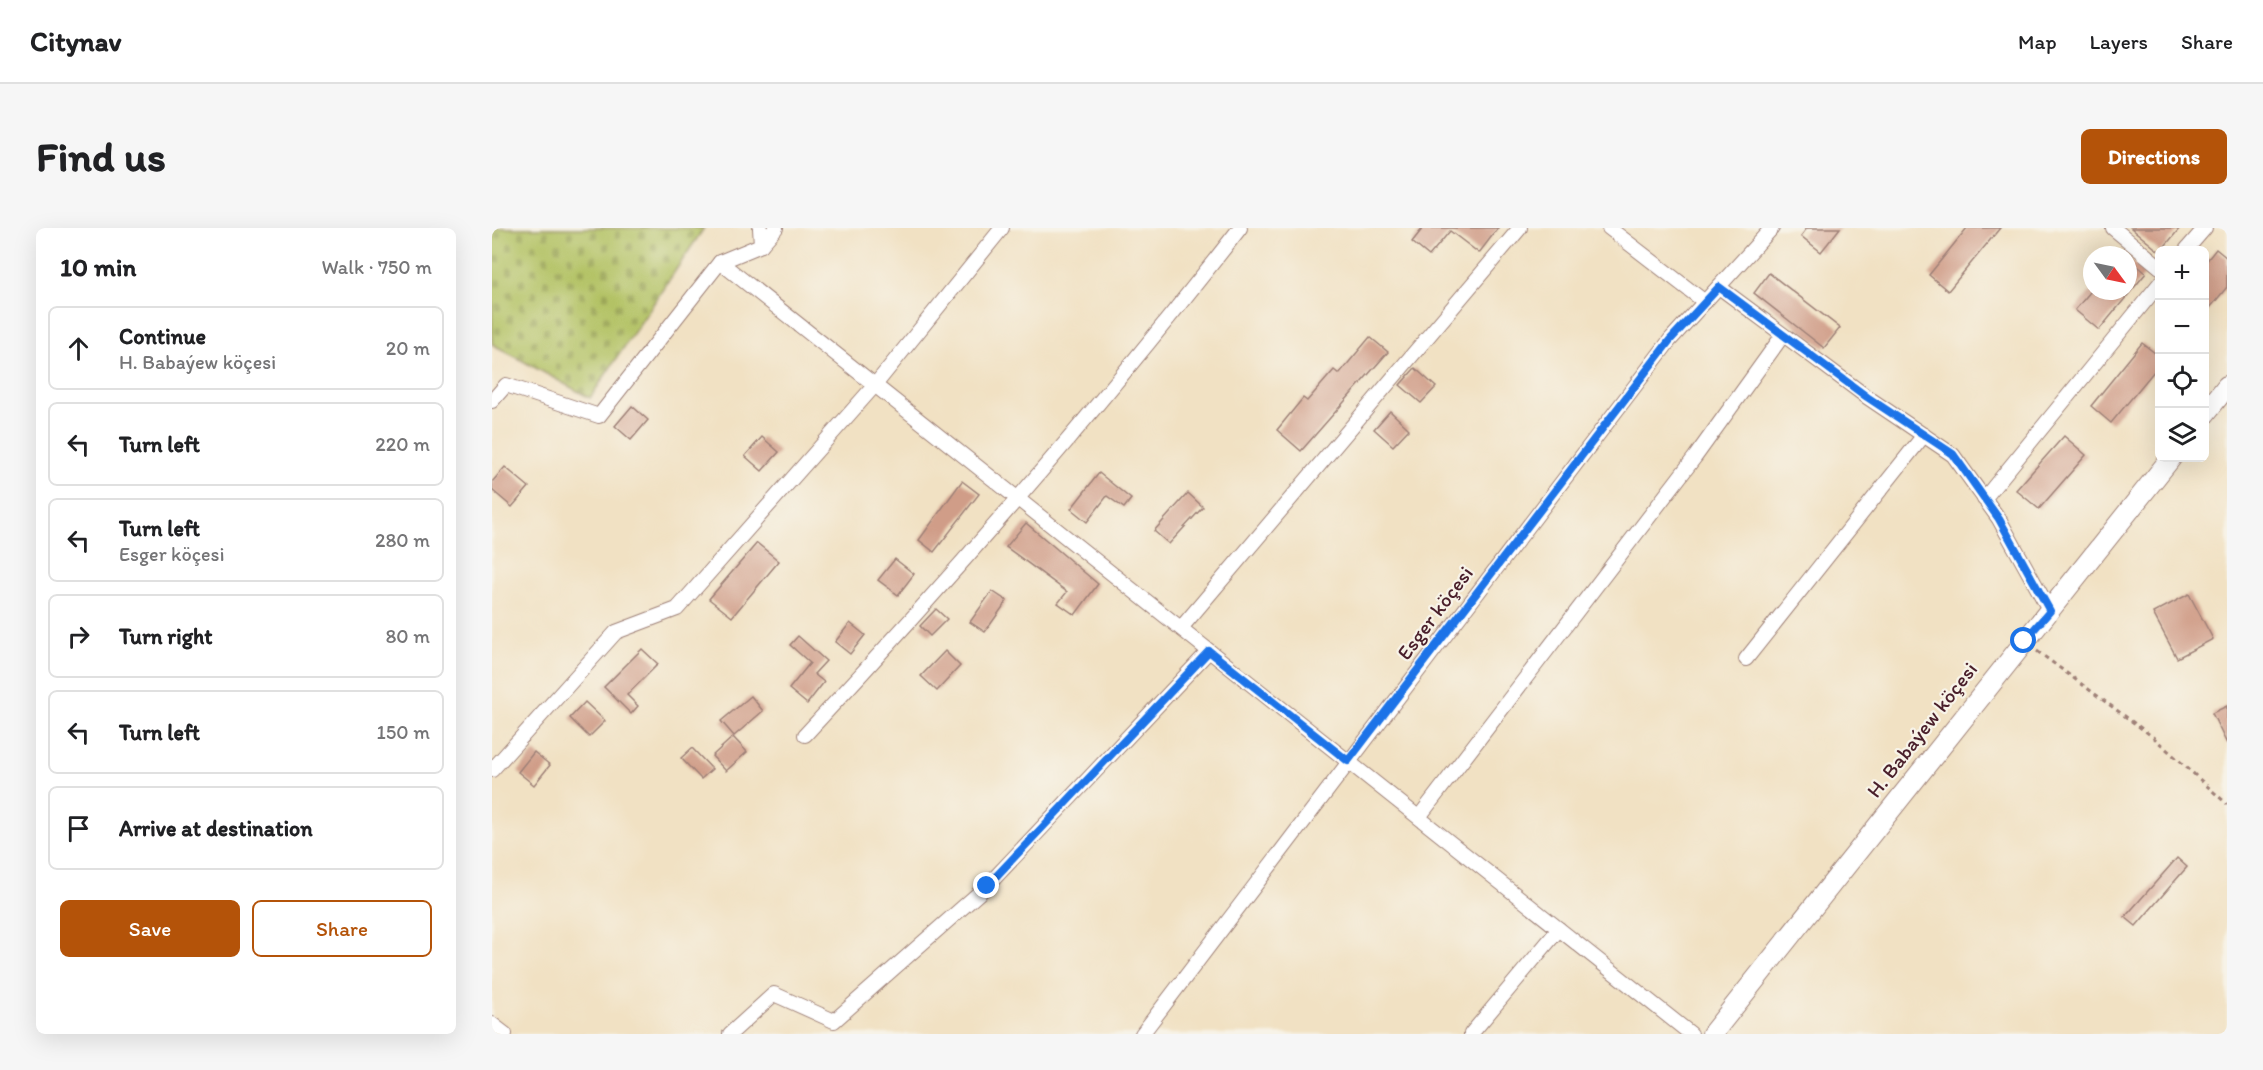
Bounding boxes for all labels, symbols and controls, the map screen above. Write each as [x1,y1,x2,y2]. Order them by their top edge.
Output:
text: Citynav [30,24,121,58]
text: Map [2018,29,2057,54]
text: Layers [2090,29,2148,54]
text: Share [2181,29,2233,54]
button: Directions [2081,129,2227,184]
text: Find us [36,131,166,182]
north arrow [2083,246,2137,300]
map controls [2155,246,2209,462]
button: + [2155,246,2209,300]
text: 10 min [60,251,136,283]
text: Walk · 750 m [321,255,432,279]
button: − [2155,300,2209,354]
text: Continue [119,323,206,350]
icon: ahead [62,332,95,365]
text: 20 m [386,336,430,360]
text: H. Babaýew köçesi [119,350,276,374]
button: locate [2155,354,2209,408]
button: layers [2155,408,2209,462]
icon: left [62,428,95,461]
text: Turn left [119,431,200,458]
text: 220 m [375,432,430,456]
text: Turn left [119,515,200,542]
icon: left [62,524,95,557]
text: 280 m [375,528,430,552]
text: Esger köçesi [119,542,225,566]
street label: Esger köçesi [1391,561,1478,664]
icon: right [62,620,95,653]
text: Turn right [119,623,213,650]
text: 80 m [385,624,430,648]
route start [2010,627,2036,653]
street label: H. Babaýew köçesi [1861,657,1982,802]
icon: left [62,716,95,749]
text: Turn left [119,719,200,746]
text: 150 m [377,720,430,744]
icon: arrive [62,812,95,845]
text: Arrive at destination [119,815,313,842]
route end [973,872,999,898]
button: Save [60,900,240,957]
button: Share [252,900,432,957]

